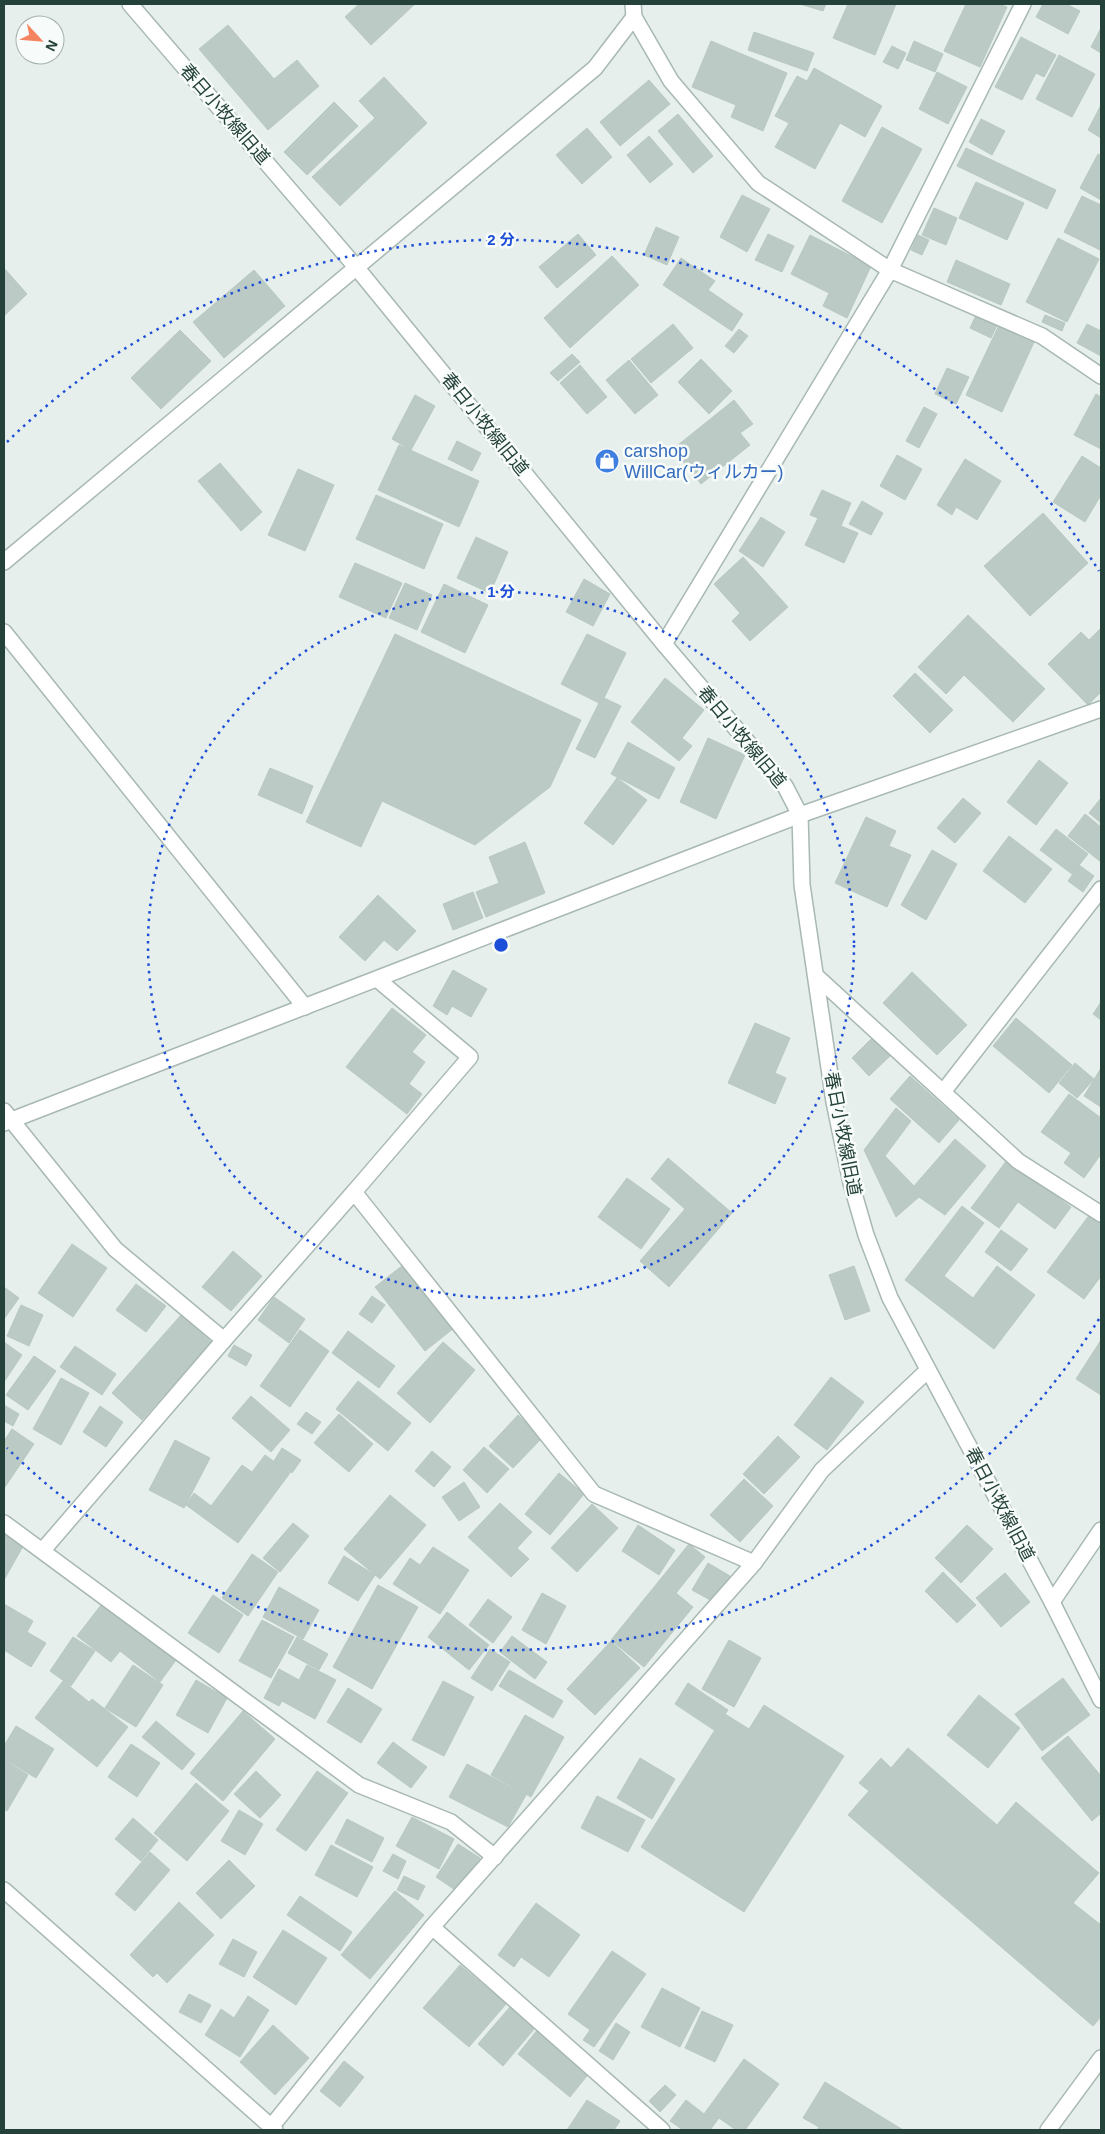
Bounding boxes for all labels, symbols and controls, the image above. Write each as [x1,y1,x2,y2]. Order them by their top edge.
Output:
north arrow [15,15,65,65]
text: N [42,38,61,54]
street label: 春日小牧線旧道 [176,60,274,168]
text: 2 分 [487,231,515,248]
street label: 春日小牧線旧道 [438,369,532,479]
place label: carshop WillCar(ウィルカー) [624,441,783,482]
shop icon: carshop WillCar(ウィルカー) [594,448,620,474]
text: 1 分 [487,583,515,600]
street label: 春日小牧線旧道 [694,682,790,792]
centre of rings [492,936,510,954]
street label: 春日小牧線旧道 [821,1070,865,1198]
street label: 春日小牧線旧道 [962,1444,1038,1564]

